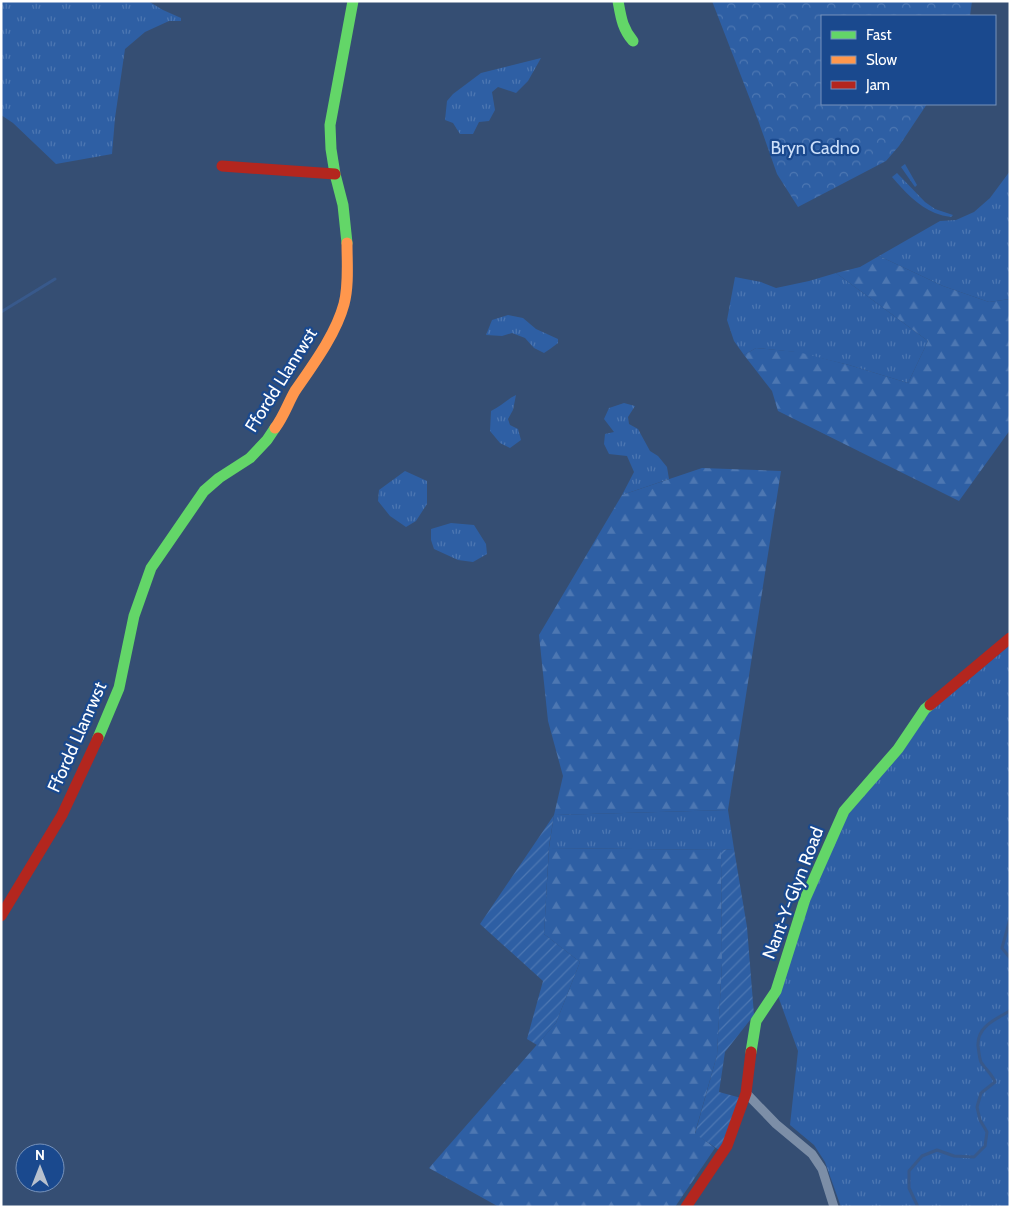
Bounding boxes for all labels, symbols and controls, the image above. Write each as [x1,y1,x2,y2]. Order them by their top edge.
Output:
legend [821,15,996,105]
text: Fast [866,26,891,44]
text: Slow [866,51,897,69]
text: Jam [865,76,890,94]
park label: Bryn Cadno [770,137,860,159]
street label: Ffordd Llanrwst [240,324,322,436]
street label: Ffordd Llanrwst [43,678,111,796]
street label: Nant-Y-Glyn Road [758,824,828,962]
north arrow [15,1143,65,1193]
text: N [35,1146,45,1164]

